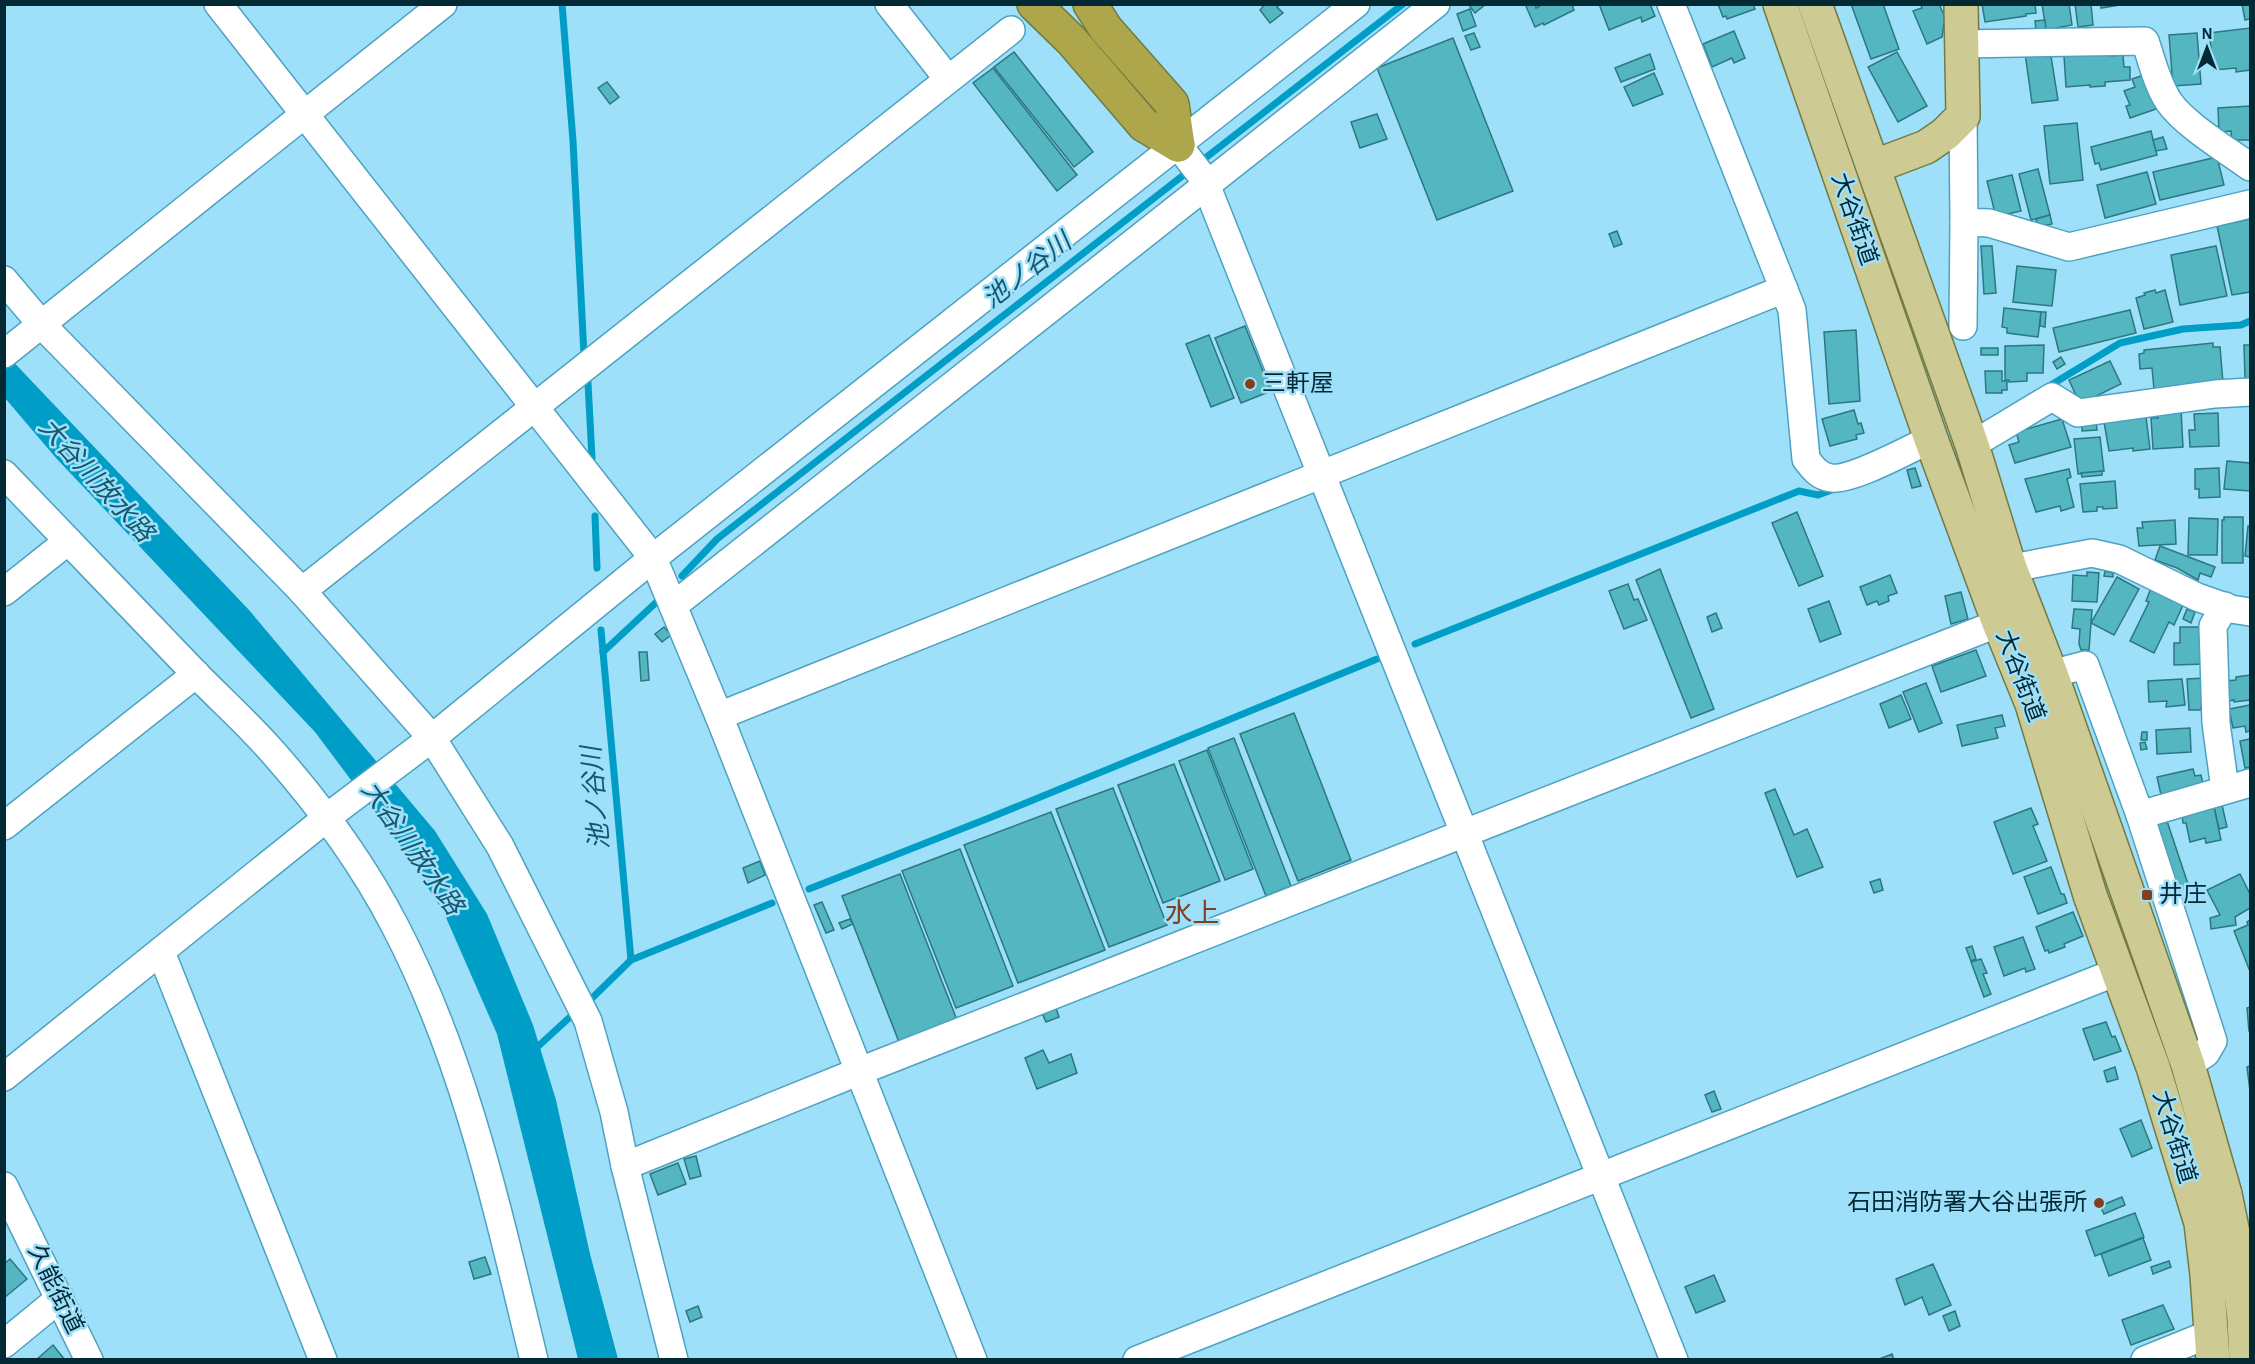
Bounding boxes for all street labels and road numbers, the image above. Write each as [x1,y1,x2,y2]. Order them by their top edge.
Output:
street label: 大谷街道 [1827,169,1883,268]
street label: 大谷街道 [1992,626,2050,725]
street label: 大谷街道 [2148,1087,2201,1186]
street label: 久能街道 [23,1240,89,1337]

